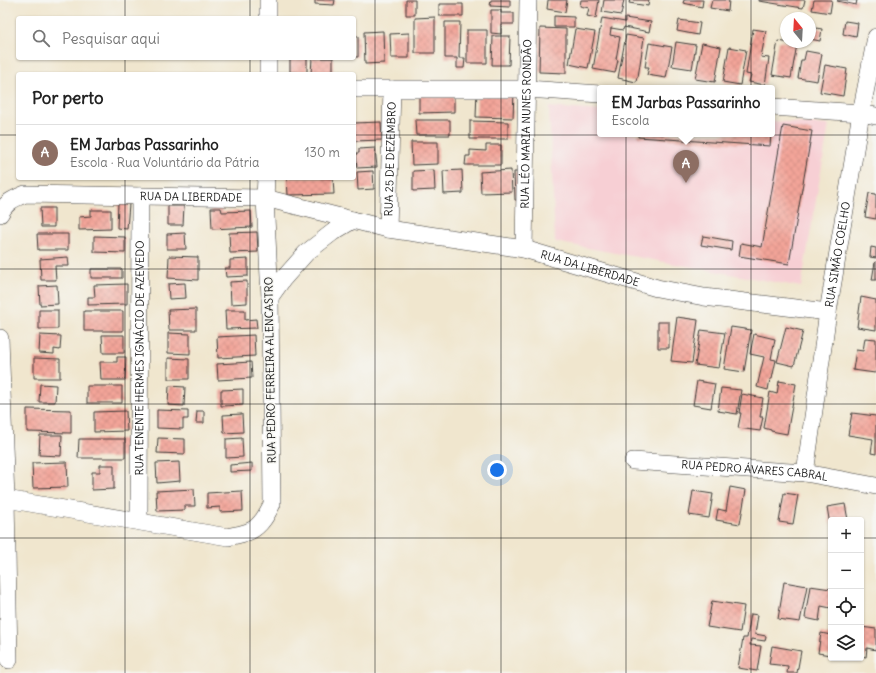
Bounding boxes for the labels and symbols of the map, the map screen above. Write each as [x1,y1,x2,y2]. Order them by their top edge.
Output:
north arrow [780,12,816,48]
street label: RUA LÉO MARIA NUNES RONDÃO [517,39,534,209]
street label: RUA 25 DE DEZEMBRO [381,101,399,217]
pin: A [673,150,699,183]
street label: RUA DA LIBERDADE [140,189,242,205]
street label: RUA SIMÃO COELHO [822,201,853,308]
street label: RUA TENENTE HERMES IGNÁCIO DE AZEVEDO [132,240,147,476]
street label: RUA DA LIBERDADE [539,247,641,289]
street label: RUA PEDRO FERREIRA ALENCASTRO [261,277,279,463]
street label: RUA PEDRO ÁVARES CABRAL [681,457,829,484]
your location [487,460,507,480]

